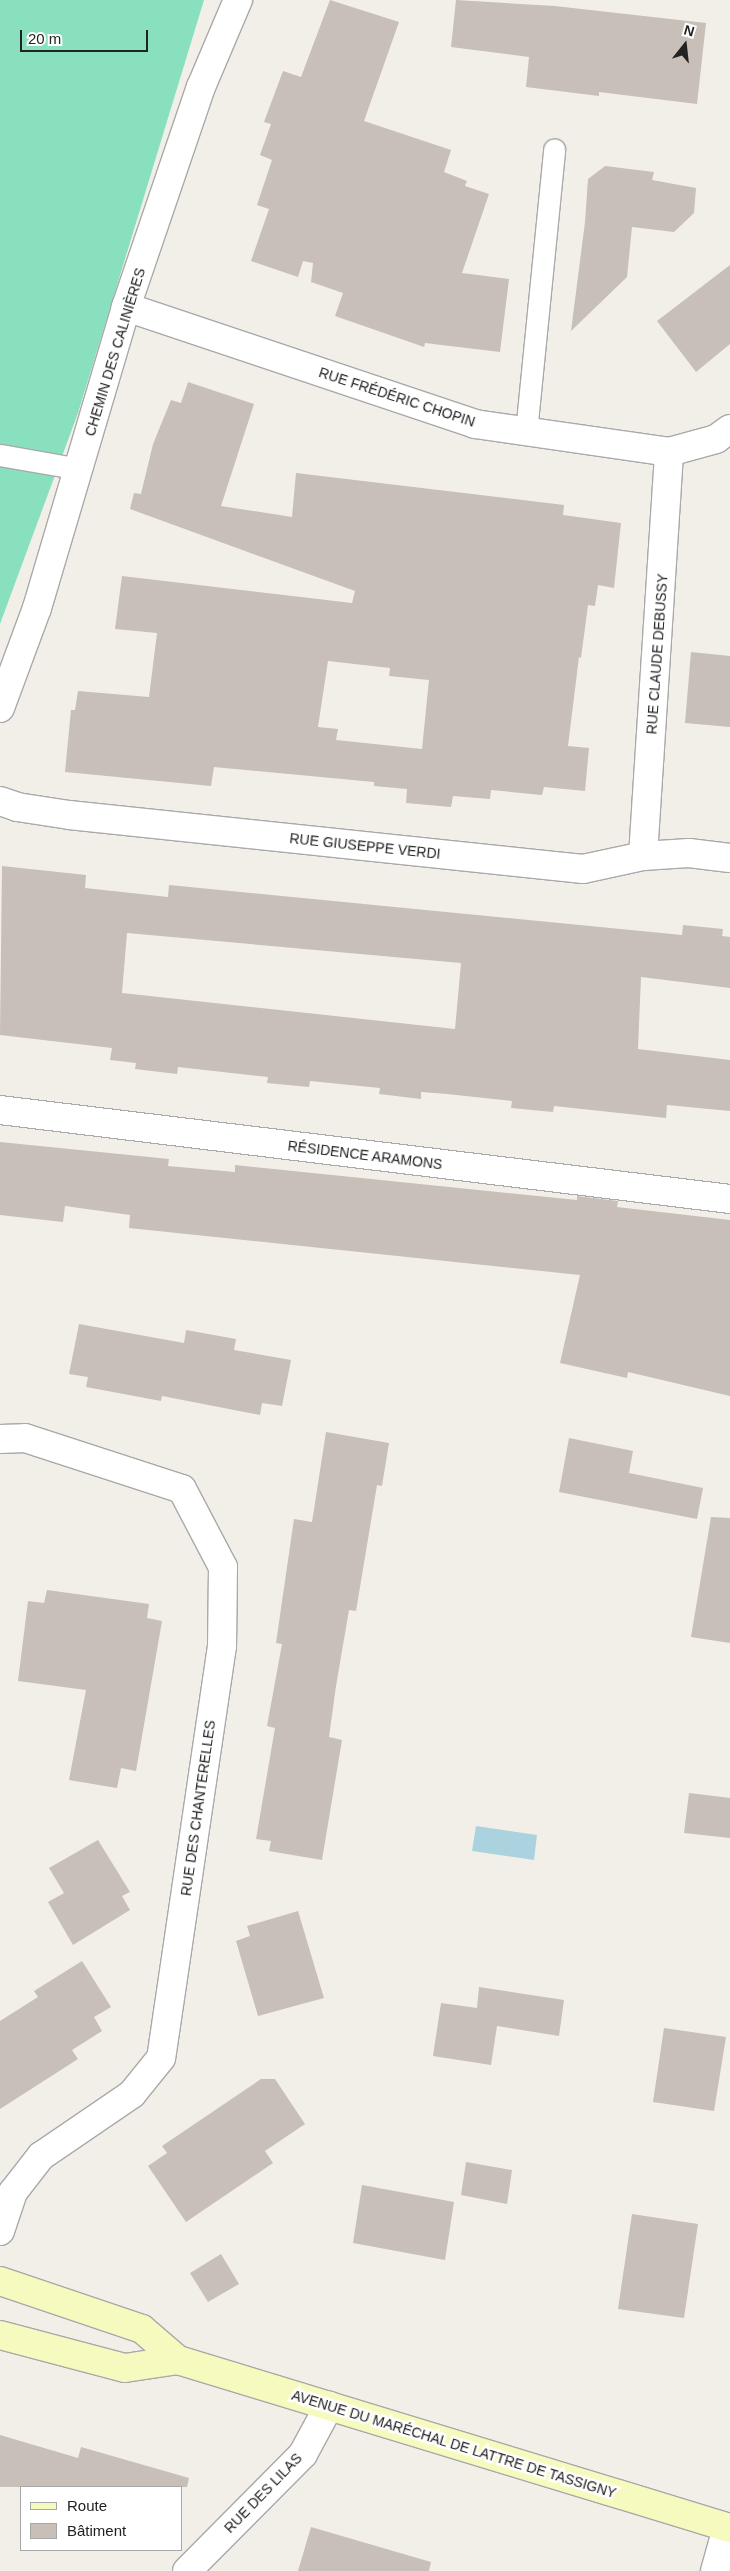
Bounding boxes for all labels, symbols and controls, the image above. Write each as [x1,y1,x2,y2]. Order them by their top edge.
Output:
scale bar [22,20,150,52]
north arrow [660,20,710,70]
text: N [682,21,696,40]
text: 20 m [28,30,61,47]
street label: CHEMIN DES CALINIÈRES [81,266,149,438]
street label: RUE FRÉDÉRIC CHOPIN [317,364,477,430]
street label: RUE CLAUDE DEBUSSY [643,573,671,735]
street label: RUE GIUSEPPE VERDI [289,830,441,862]
street label: RÉSIDENCE ARAMONS [286,1137,444,1173]
street label: RUE DES CHANTERELLES [177,1719,219,1897]
street label: AVENUE DU MARÉCHAL DE LATTRE DE TASSIGNY [289,2386,619,2502]
street label: RUE DES LILAS [221,2450,305,2536]
legend [20,2486,182,2551]
text: Route [67,2497,107,2514]
text: Bâtiment [67,2522,126,2539]

